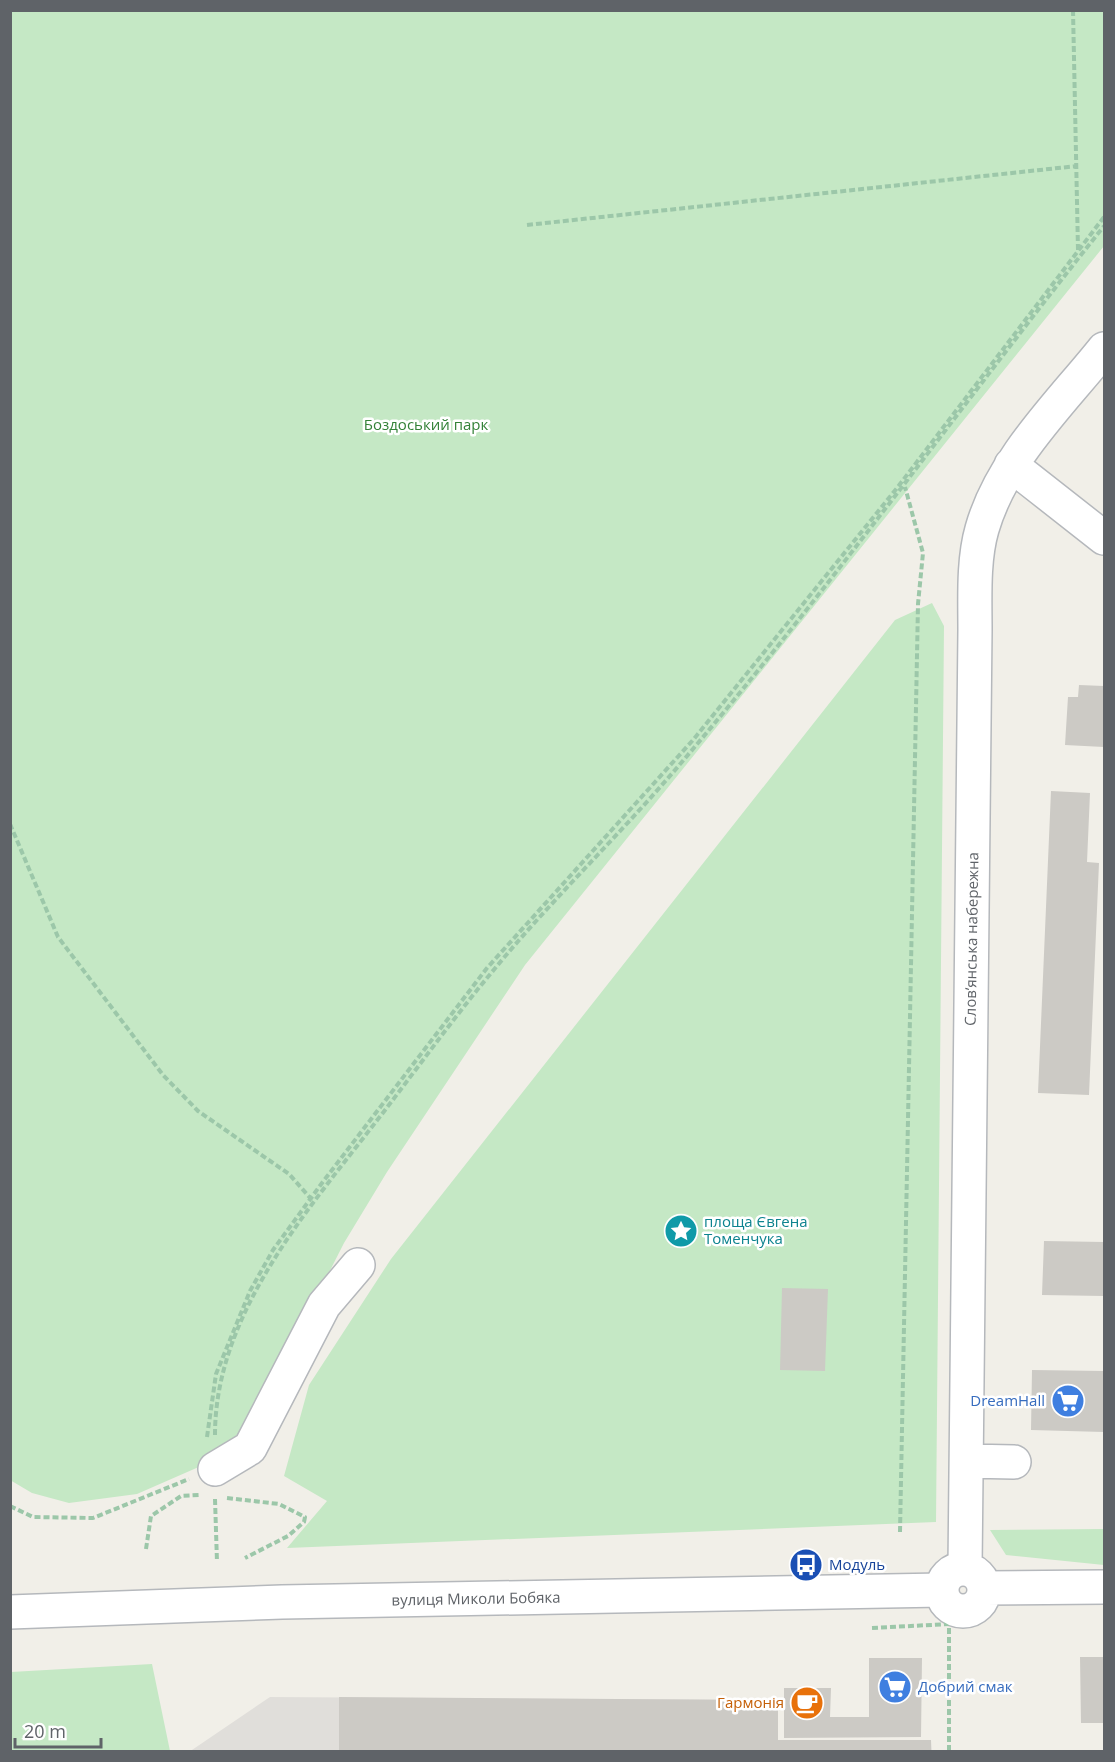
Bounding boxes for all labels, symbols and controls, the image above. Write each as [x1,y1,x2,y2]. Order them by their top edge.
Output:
park label: Боздоський парк [364,414,488,434]
street label: Словʼянська набережна [959,852,983,1026]
place label: площа Євгена Томенчука [704,1211,808,1248]
place icon: площа Євгена Томенчука [663,1213,699,1249]
supermarket icon: DreamHall [1050,1383,1086,1419]
place label: DreamHall [970,1390,1045,1410]
bus stop icon: Модуль [788,1547,824,1583]
place label: Модуль [829,1554,885,1574]
street label: вулиця Миколи Бобяка [391,1587,561,1609]
supermarket icon: Добрий смак [877,1669,913,1705]
place label: Добрий смак [918,1676,1013,1696]
cafe icon: Гармонія [789,1685,825,1721]
place label: Гармонія [717,1692,784,1712]
scale bar [15,1711,100,1749]
text: 20 m [24,1719,66,1743]

